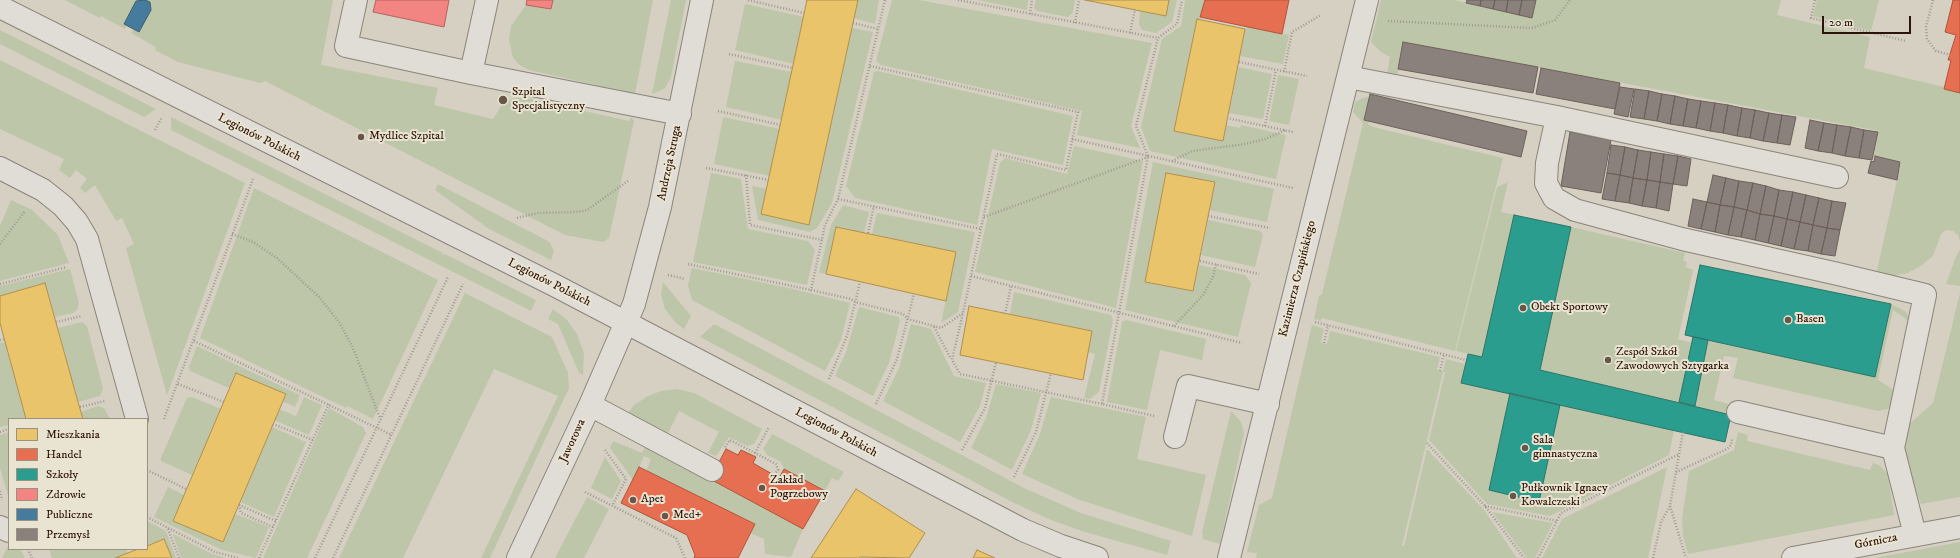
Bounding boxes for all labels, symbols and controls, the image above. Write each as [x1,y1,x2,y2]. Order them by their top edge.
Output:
scale bar [1824,8,1913,34]
text: 20 m [1829,15,1853,30]
place label: Szpital Specjalistyczny [512,86,585,114]
marker: Szpital Specjalistyczny [497,94,509,106]
street label: Legionów Polskich [215,111,303,165]
street label: Andrzeja Struga [655,124,685,202]
place label: Mydlice Szpital [369,130,444,144]
marker: Mydlice Szpital [356,132,366,142]
street label: Kazimierza Czapińskiego [1277,219,1319,339]
street label: Legionów Polskich [505,256,593,310]
place label: Obekt Sportowy [1531,301,1608,315]
marker: Obekt Sportowy [1518,303,1528,313]
place label: Basen [1796,313,1824,327]
marker: Basen [1783,315,1793,325]
place label: Zespół Szkół Zawodowych Sztygarka [1616,346,1729,374]
marker: Zespół Szkół Zawodowych Sztygarka [1603,355,1613,365]
street label: Legionów Polskich [792,405,880,461]
street label: Jaworowa [557,417,589,465]
legend [8,418,148,550]
text: Mieszkania [46,427,100,442]
place label: Sala gimnastyczna [1533,434,1598,462]
marker: Sala gimnastyczna [1520,443,1530,453]
text: Handel [46,447,82,462]
text: Szkoły [46,467,78,482]
place label: Zakład Pogrzebowy [770,474,828,502]
place label: Pułkownik Ignacy Kowalczeski [1521,482,1608,510]
marker: Zakład Pogrzebowy [757,483,767,493]
text: Zdrowie [46,487,86,502]
marker: Pułkownik Ignacy Kowalczeski [1508,491,1518,501]
place label: Apet [641,493,663,507]
marker: Apet [628,495,638,505]
text: Publiczne [46,507,93,522]
place label: Med+ [673,509,702,523]
marker: Med+ [660,511,670,521]
text: Przemysł [46,527,90,542]
street label: Górnicza [1853,531,1899,553]

